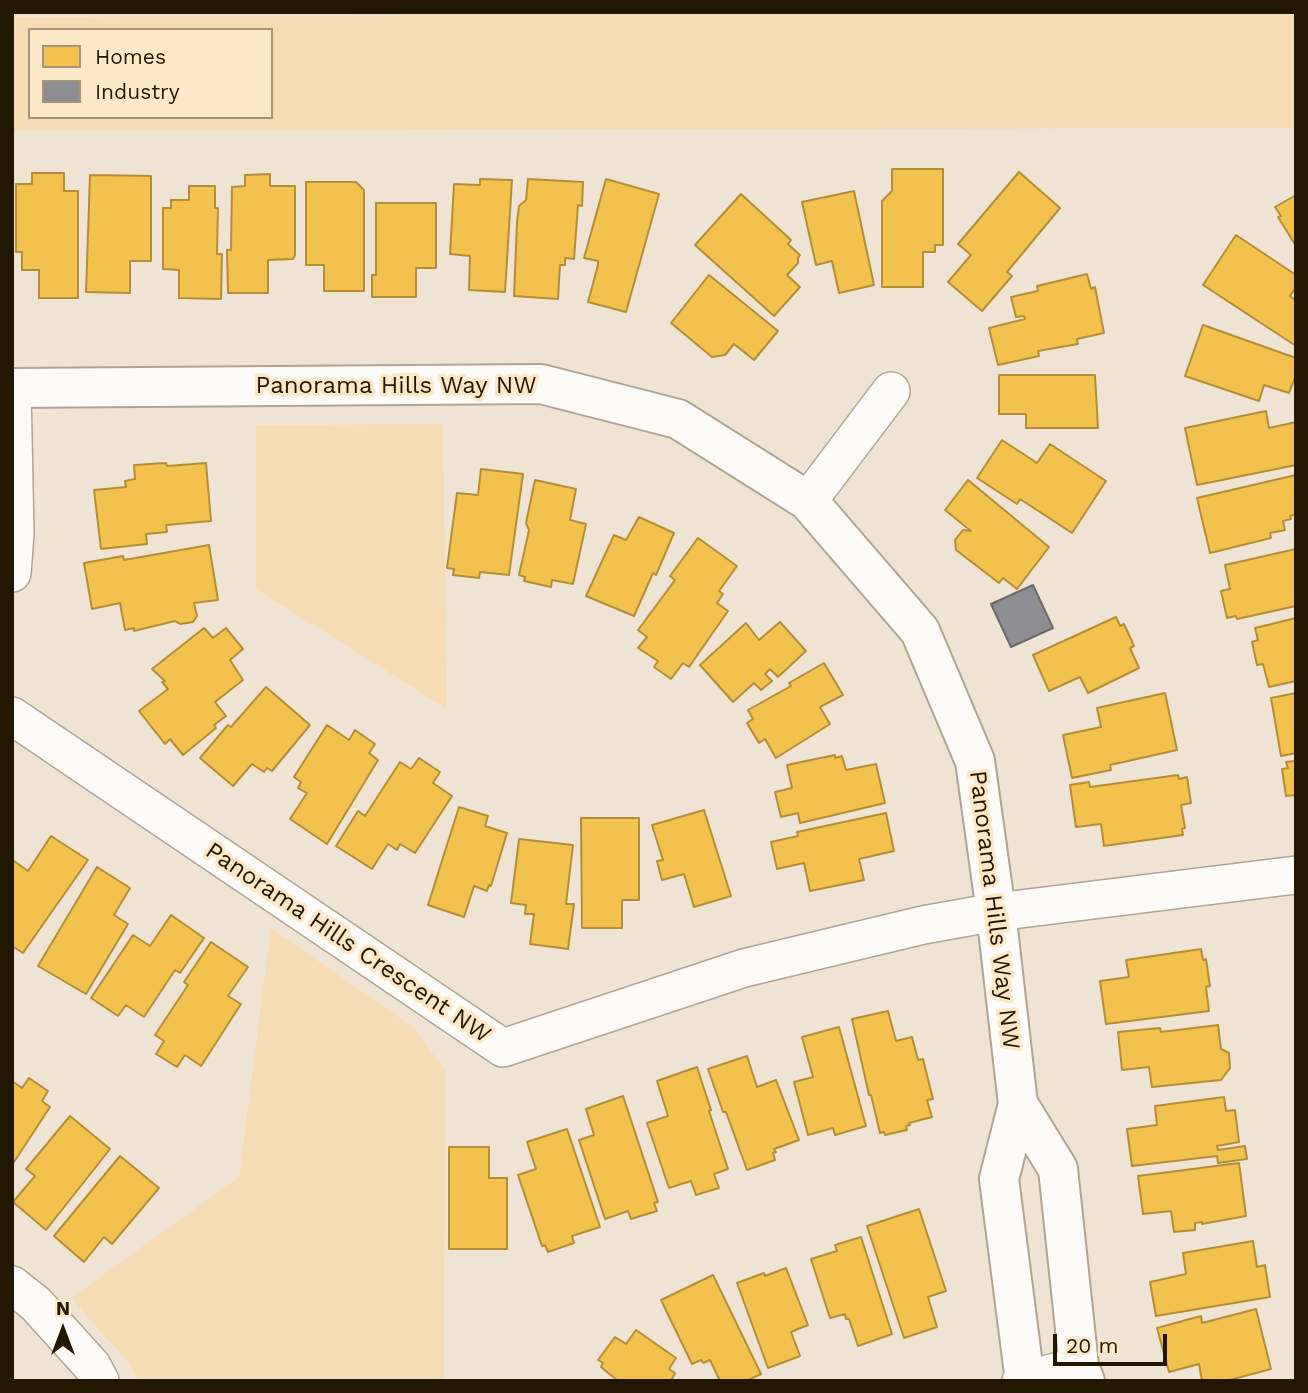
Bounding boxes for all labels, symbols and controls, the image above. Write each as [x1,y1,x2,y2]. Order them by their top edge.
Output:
legend [28,28,273,119]
text: Homes [95,44,166,69]
text: Industry [95,79,180,104]
street label: Panorama Hills Way NW [256,372,536,400]
street label: Panorama Hills Way NW [963,769,1025,1051]
street label: Panorama Hills Crescent NW [200,837,496,1049]
north arrow [28,1295,98,1365]
text: N [56,1297,70,1320]
scale bar [1056,1320,1170,1364]
text: 20 m [1066,1333,1118,1358]

